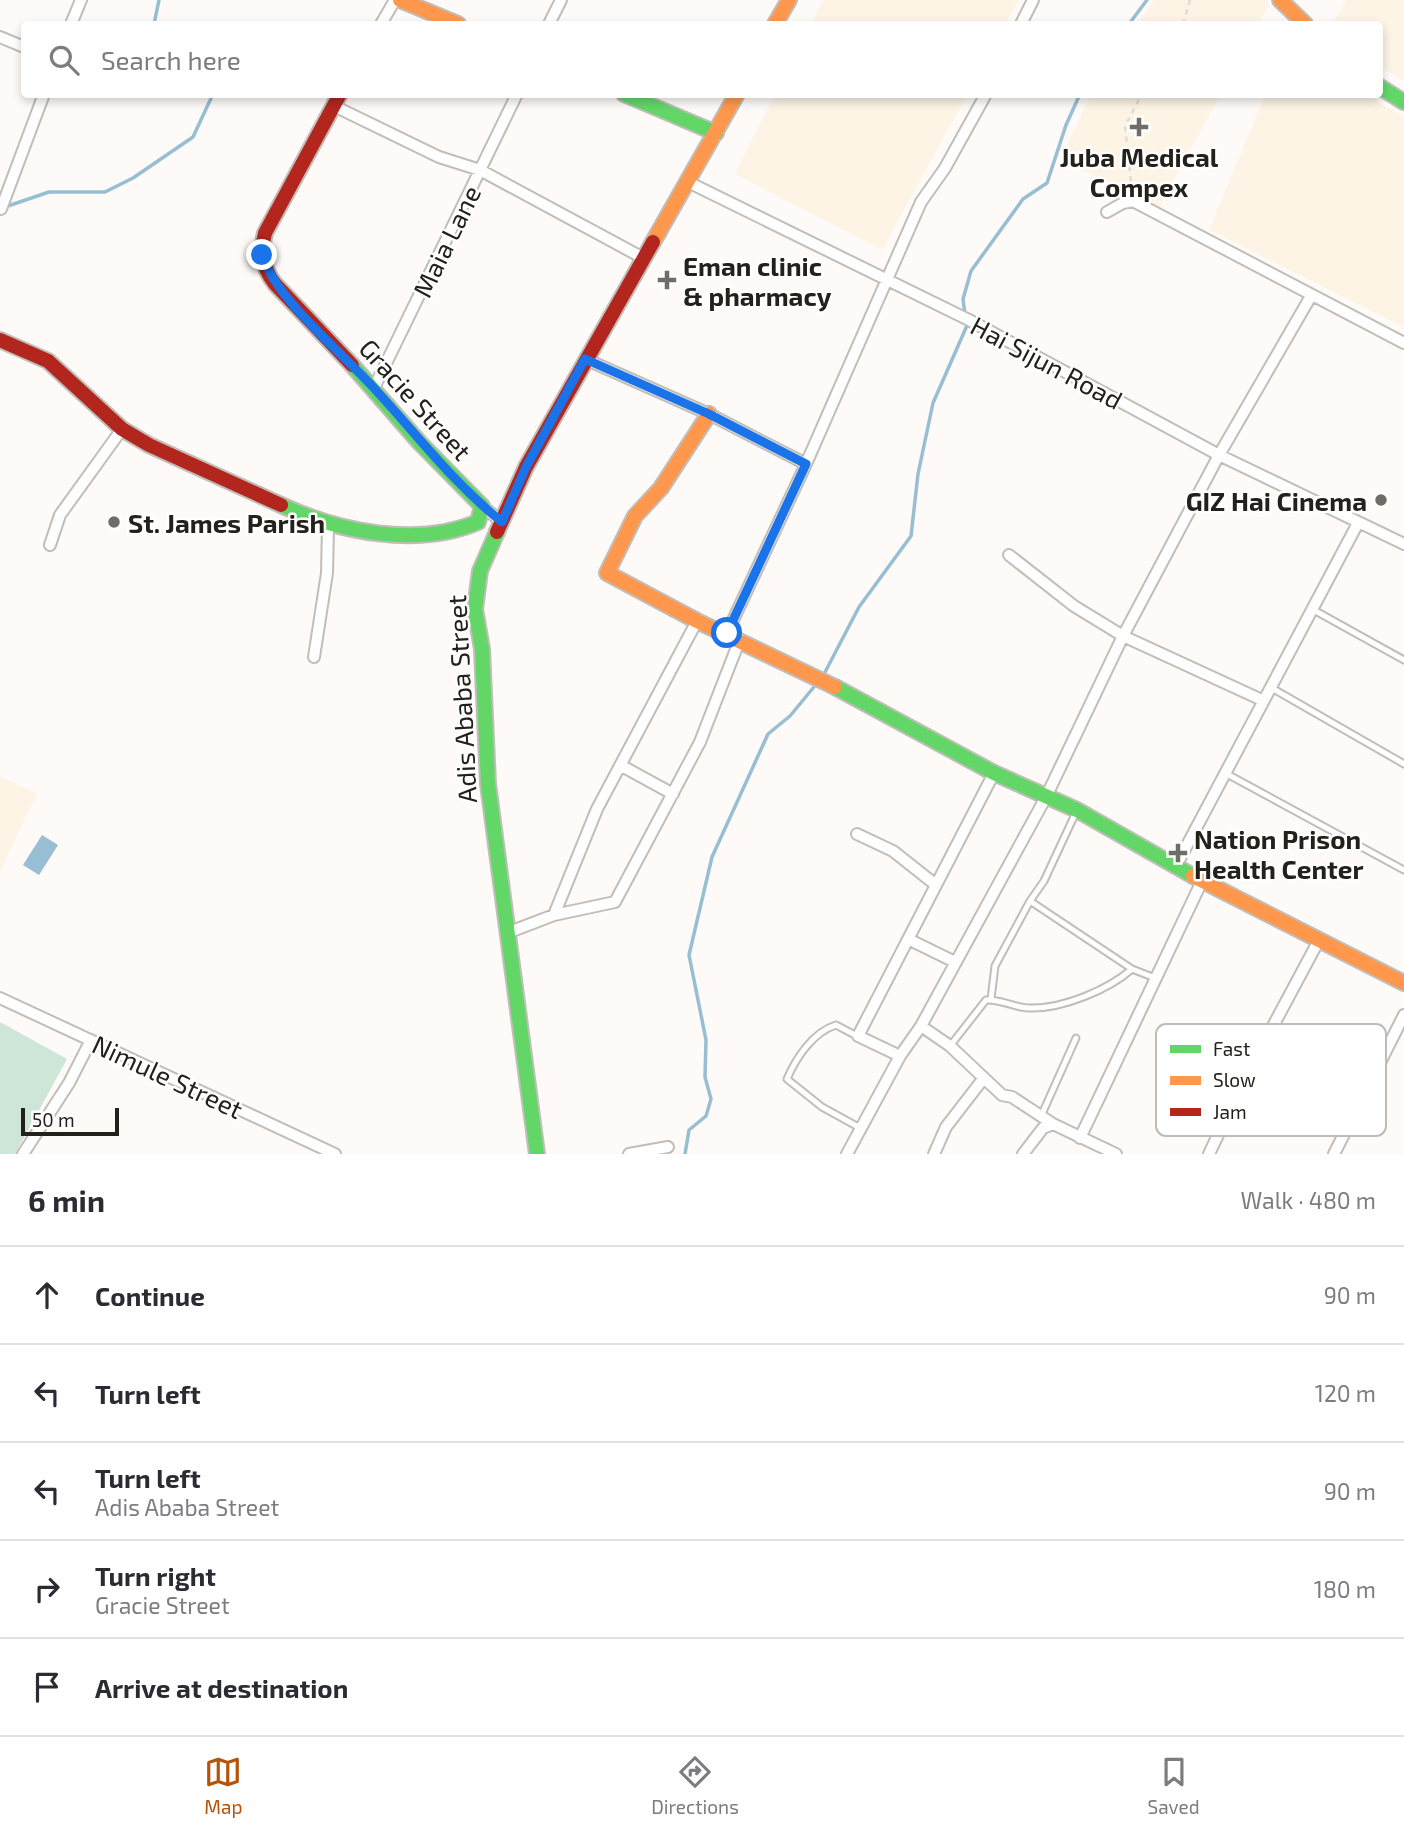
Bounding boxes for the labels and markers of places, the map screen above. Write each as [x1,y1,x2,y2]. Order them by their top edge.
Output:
marker: Juba Medical Compex [1129,117,1149,137]
place label: Juba Medical Compex [1060,141,1219,202]
place label: Eman clinic & pharmacy [683,250,832,312]
marker: Eman clinic & pharmacy [657,270,677,290]
place label: GIZ Hai Cinema [1186,485,1367,516]
marker: GIZ Hai Cinema [1373,492,1389,508]
place label: St. James Parish [128,507,325,538]
marker: St. James Parish [106,514,122,530]
place label: Nation Prison Health Center [1194,823,1364,884]
marker: Nation Prison Health Center [1168,843,1188,863]

